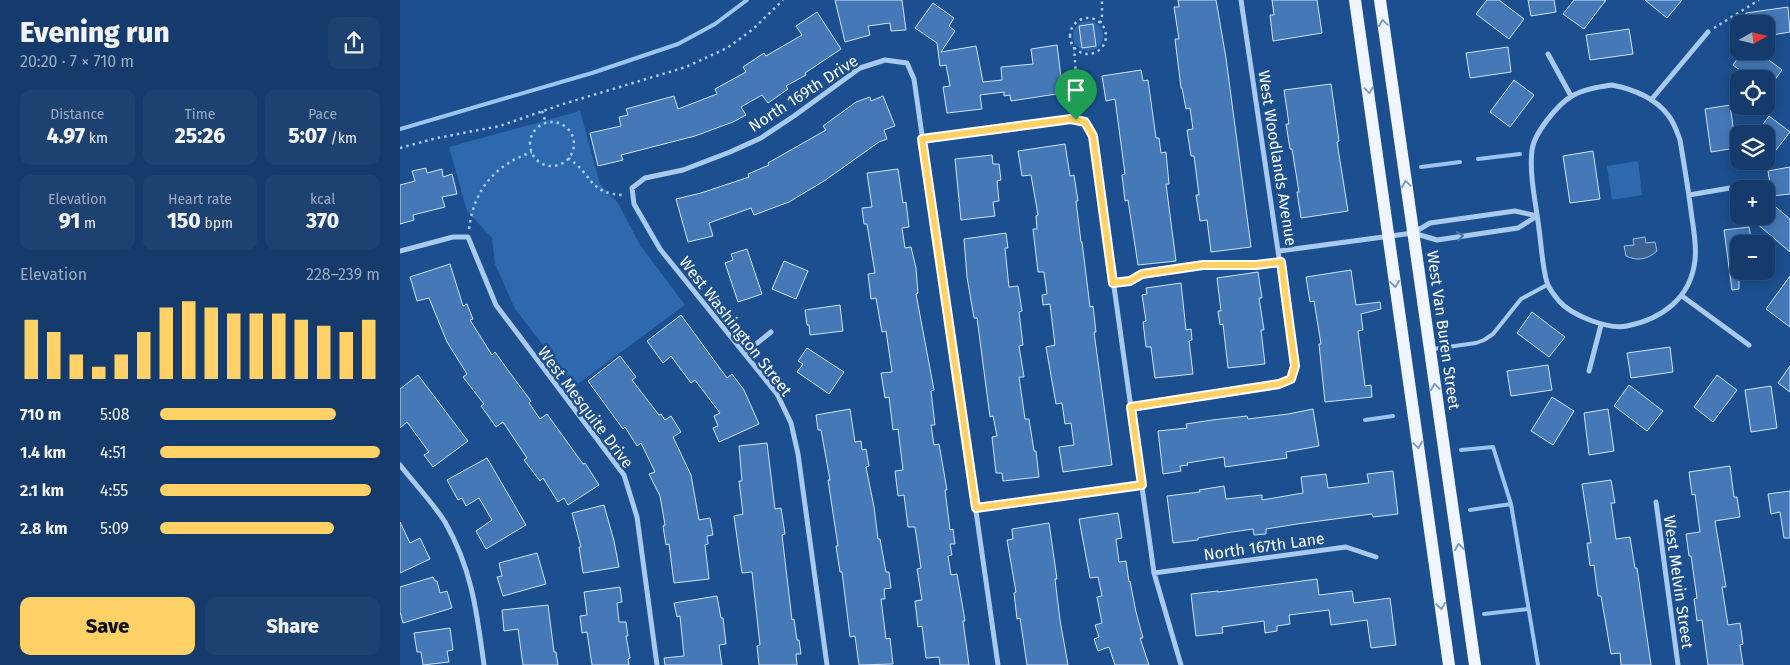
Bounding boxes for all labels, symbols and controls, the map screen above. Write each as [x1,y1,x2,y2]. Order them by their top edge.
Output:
north arrow [1730,15,1775,60]
map controls [1730,15,1775,280]
text: Evening run [20,16,170,49]
button: share [328,17,380,69]
one-way arrow [1379,19,1389,28]
street label: North 169th Drive [745,51,861,136]
text: 20:20 · 7 × 710 m [20,52,134,71]
pin [1055,69,1097,120]
street label: West Woodlands Avenue [1254,69,1301,247]
button: locate [1730,70,1775,115]
icon: arrive [1062,76,1090,104]
one-way arrow [1363,86,1373,94]
text: Distance [50,106,104,123]
text: Time [185,106,215,123]
text: Pace [308,106,337,123]
text: 4.97 [47,123,85,149]
text: 25:26 [175,123,225,149]
text: 5:07 [288,123,327,149]
button: layers [1730,125,1775,170]
text: km [85,130,108,147]
text: /km [327,130,357,147]
one-way arrow [1402,180,1412,189]
button: + [1730,180,1775,225]
text: Elevation [48,191,107,208]
text: Heart rate [168,191,232,208]
text: kcal [310,191,335,208]
text: 91 [59,208,80,234]
text: 150 [167,208,201,234]
text: 370 [306,208,339,234]
text: m [80,215,96,232]
text: bpm [201,215,233,232]
one-way arrow [1456,232,1465,242]
button: − [1730,235,1775,280]
street label: West Van Buren Street [1423,249,1464,411]
street label: West Washington Street [675,253,796,400]
text: Elevation [20,265,87,284]
text: 228–239 m [306,265,380,284]
one-way arrow [1390,280,1400,288]
street label: West Mesquite Drive [534,343,638,472]
one-way arrow [1431,382,1441,391]
text: 710 m [20,405,61,424]
text: 5:08 [100,405,130,424]
one-way arrow [1412,441,1423,449]
text: 1.4 km [20,443,66,462]
text: 4:51 [100,443,127,462]
text: 2.1 km [20,481,64,500]
text: 4:55 [100,481,128,500]
street label: West Melvin Street [1660,514,1697,650]
text: 2.8 km [20,519,68,538]
text: 5:09 [100,519,129,538]
street label: North 167th Lane [1202,529,1326,564]
one-way arrow [1454,543,1464,552]
button: Save [20,597,195,655]
button: Share [205,597,380,655]
one-way arrow [1435,602,1445,610]

